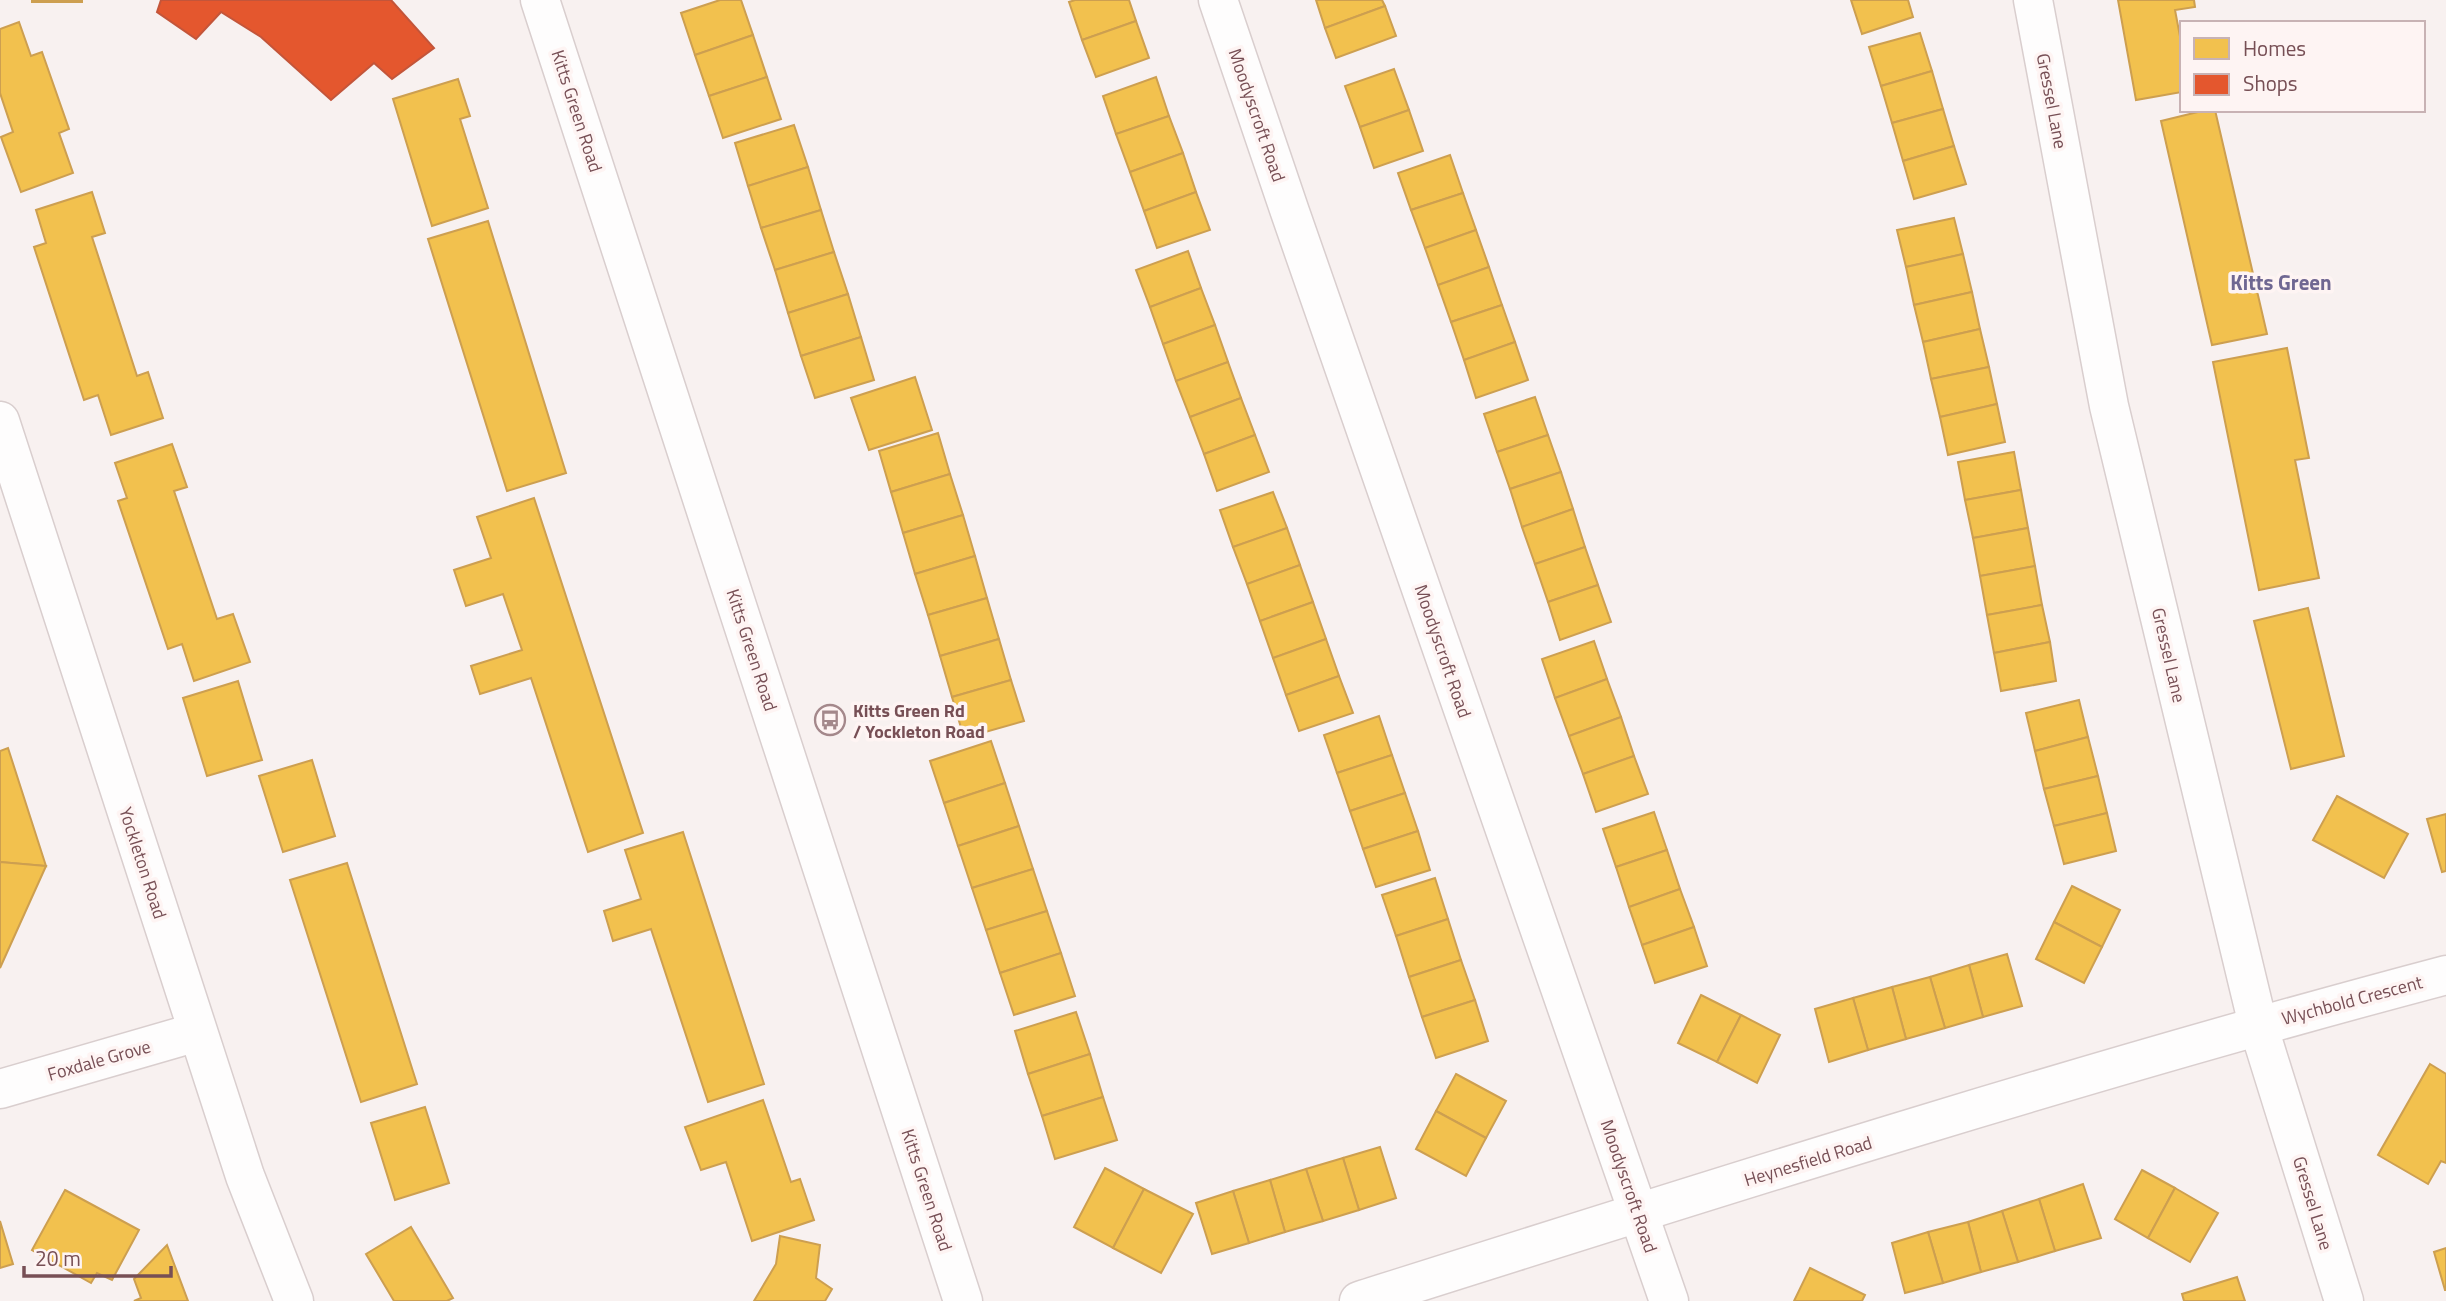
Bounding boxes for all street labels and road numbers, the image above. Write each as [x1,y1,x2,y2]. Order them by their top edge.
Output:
street label: Moodyscroft Road [1222,45,1292,185]
street label: Kitts Green Road [545,46,609,176]
street label: Gressel Lane [2030,51,2074,151]
street label: Moodyscroft Road [1408,581,1478,721]
street label: Kitts Green Road [720,585,784,715]
street label: Gressel Lane [2145,605,2193,705]
street label: Yockleton Road [112,804,174,922]
street label: Wychbold Crescent [2279,968,2426,1032]
street label: Foxdale Grove [44,1032,154,1088]
street label: Moodyscroft Road [1594,1116,1664,1256]
street label: Kitts Green Road [895,1125,959,1255]
street label: Heynesfield Road [1741,1129,1875,1193]
street label: Gressel Lane [2286,1153,2340,1253]

